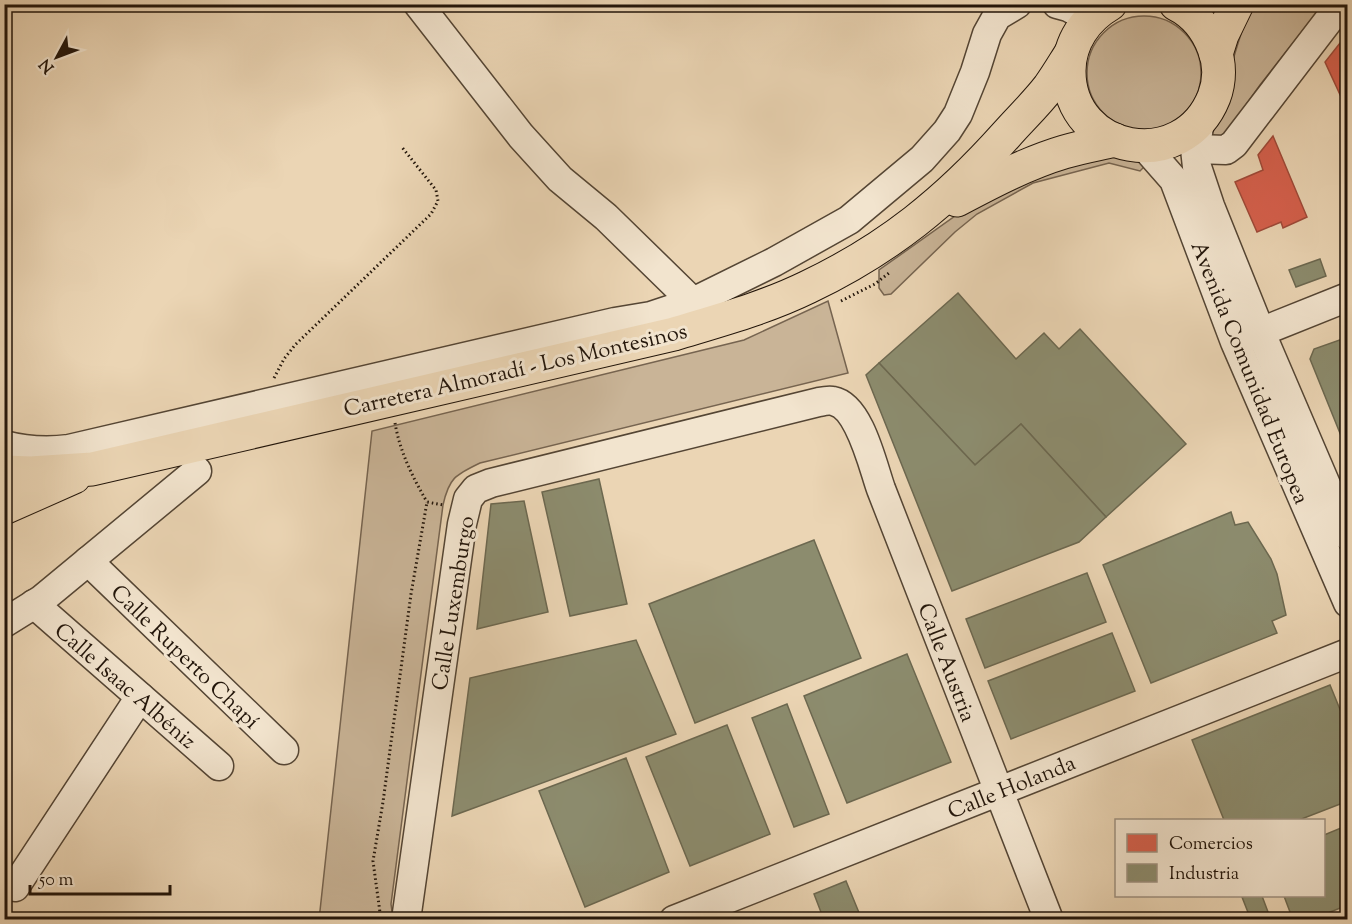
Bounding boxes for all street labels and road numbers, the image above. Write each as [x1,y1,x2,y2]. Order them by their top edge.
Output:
street label: Avenida Comunidad Europea [1181,237,1316,509]
street label: Carretera Almoradí - Los Montesinos [341,317,691,427]
street label: Calle Luxemburgo [425,514,485,693]
street label: Calle Ruperto Chapí [102,578,266,738]
street label: Calle Austria [908,599,983,727]
street label: Calle Isaac Albéniz [46,616,202,758]
street label: Calle Holanda [943,749,1081,829]

